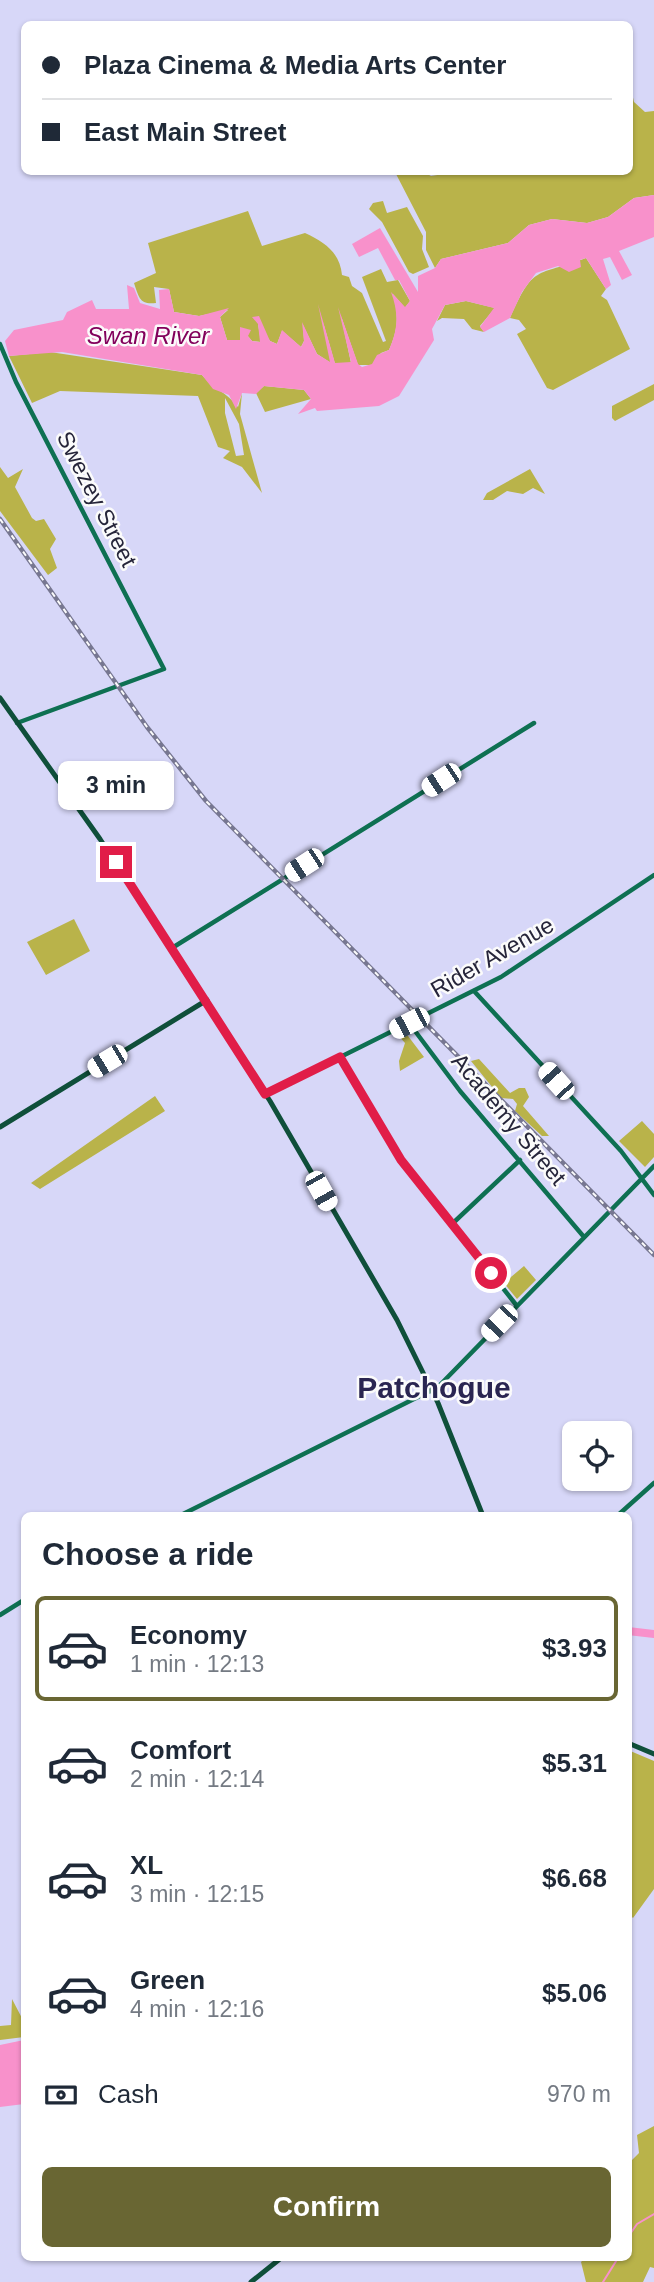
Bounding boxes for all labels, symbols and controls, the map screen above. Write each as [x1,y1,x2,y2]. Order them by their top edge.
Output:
text: Plaza Cinema & Media Arts Center [84,50,506,80]
text: East Main Street [84,117,286,147]
water label: Swan River [87,322,210,349]
street label: Swezey Street [52,427,143,572]
callout: 3 min [58,760,174,810]
car [418,760,465,800]
text: 3 min [86,772,146,798]
car [281,845,328,885]
route end [100,846,132,878]
street label: Rider Avenue [426,911,558,1003]
car [386,1004,433,1042]
car [84,1041,131,1081]
street label: Academy Street [446,1048,572,1190]
car [535,1058,578,1104]
car [302,1168,341,1214]
route start [475,1257,507,1289]
car [477,1301,522,1345]
district label: Patchogue [357,1371,511,1404]
map controls [562,1421,632,1491]
button: locate [562,1421,632,1491]
text: Choose a ride [42,1536,254,1572]
icon: car [46,1617,109,1680]
text: Economy [130,1620,247,1650]
text: $3.93 [542,1633,607,1663]
text: 1 min · 12:13 [130,1651,264,1677]
icon: car [46,1732,109,1795]
text: Comfort [130,1735,231,1765]
text: $5.31 [542,1748,607,1778]
text: 2 min · 12:14 [130,1766,264,1792]
icon: car [46,1847,109,1910]
text: XL [130,1850,163,1880]
text: $6.68 [542,1863,607,1893]
text: 3 min · 12:15 [130,1881,264,1907]
icon: car [46,1962,109,2025]
text: Green [130,1965,205,1995]
text: $5.06 [542,1978,607,2008]
text: 4 min · 12:16 [130,1996,264,2022]
icon: cash [42,2076,80,2114]
text: Cash [98,2079,159,2109]
text: 970 m [547,2081,611,2107]
button: Confirm [42,2167,611,2247]

